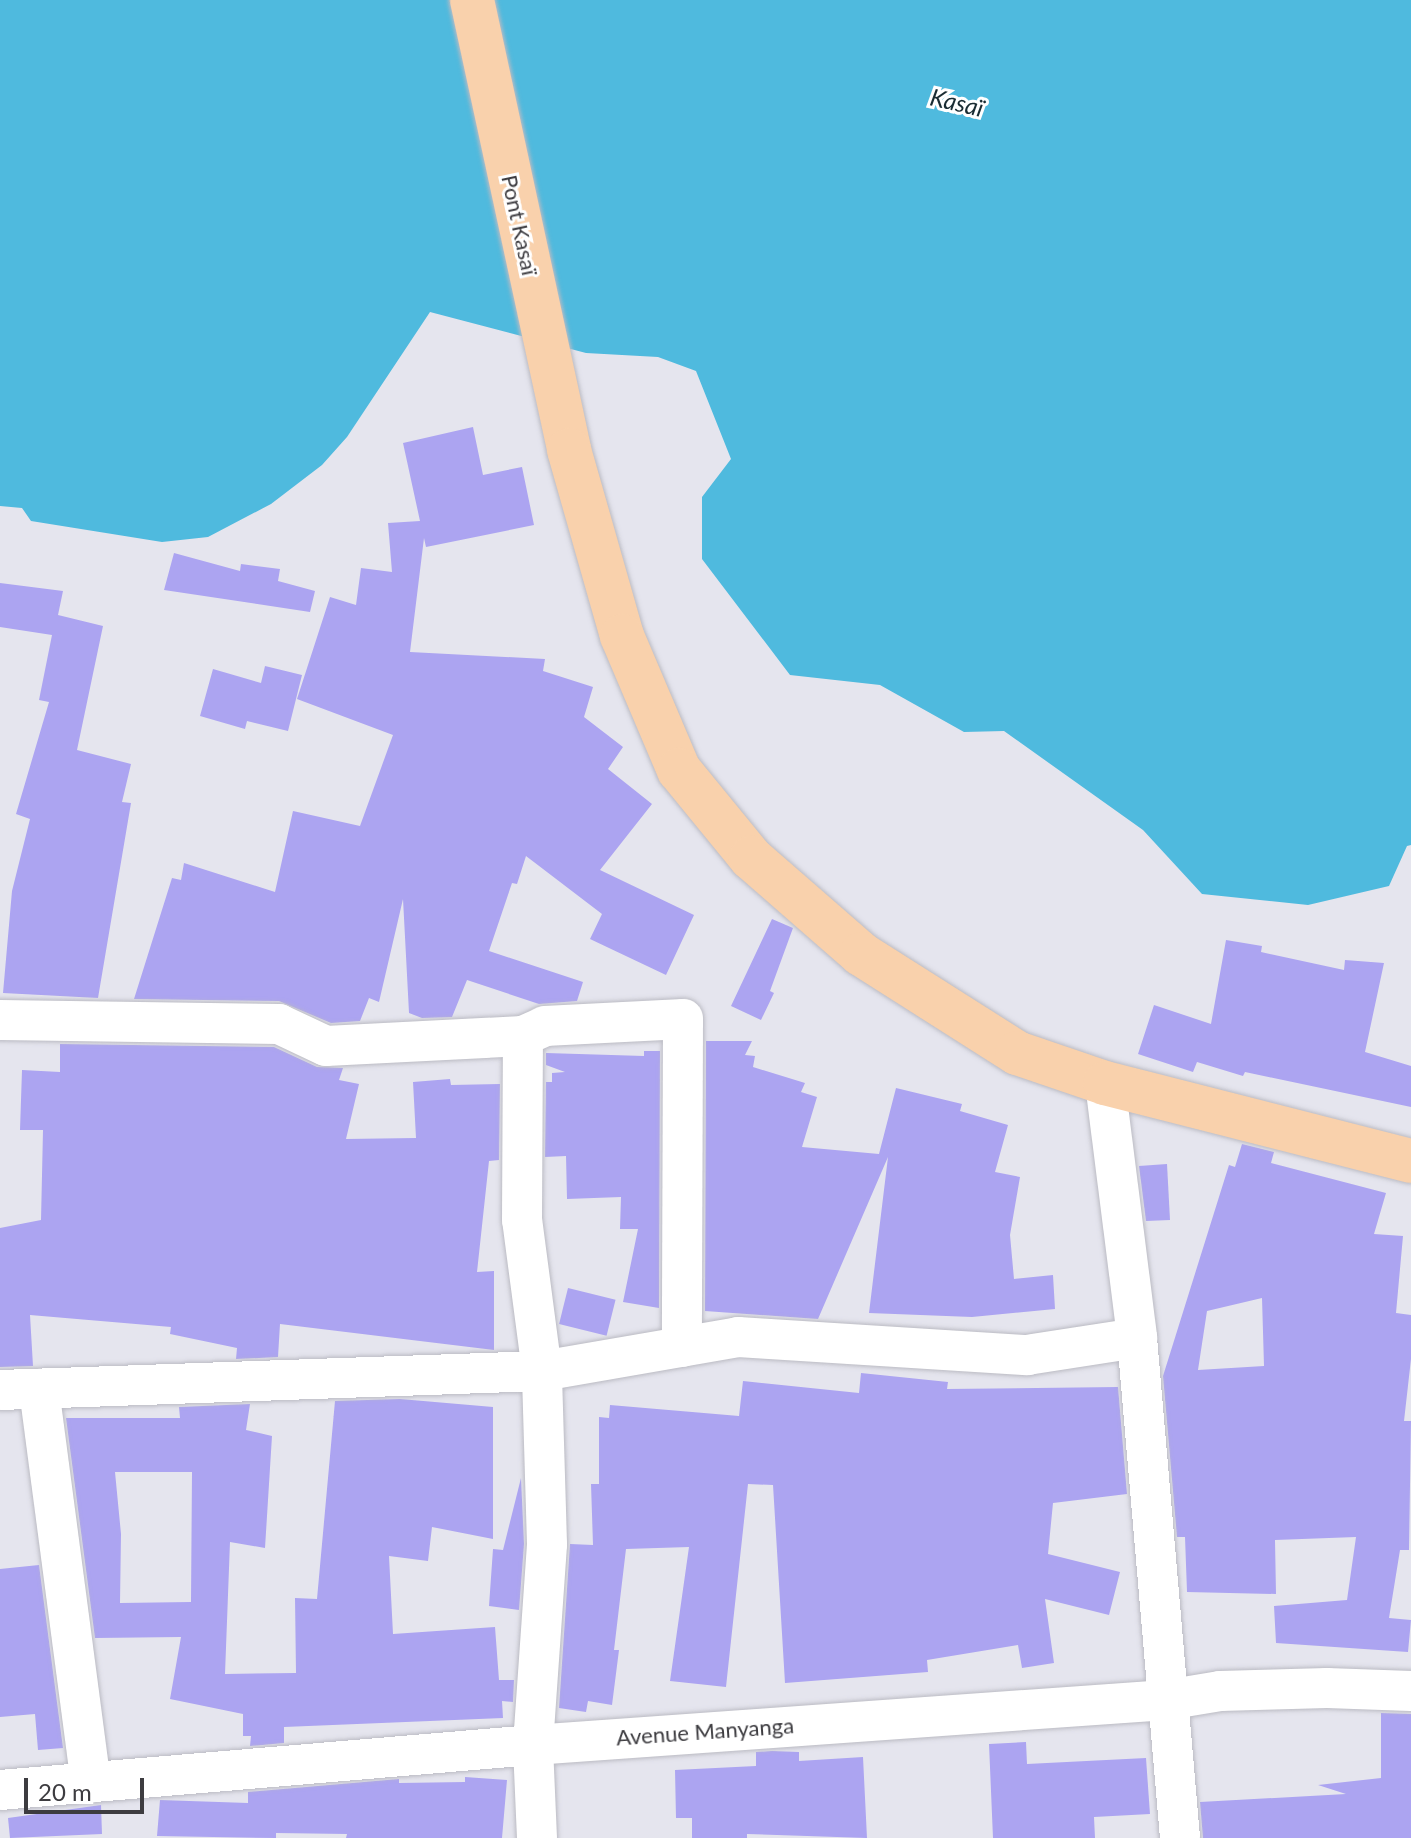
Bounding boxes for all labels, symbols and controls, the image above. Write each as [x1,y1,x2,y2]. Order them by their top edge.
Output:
water label: Kasaï [928,82,986,122]
street label: Pont Kasaï [496,172,544,278]
street label: Avenue Manyanga [615,1712,795,1750]
scale bar [28,1762,148,1812]
text: 20 m [38,1777,92,1806]

